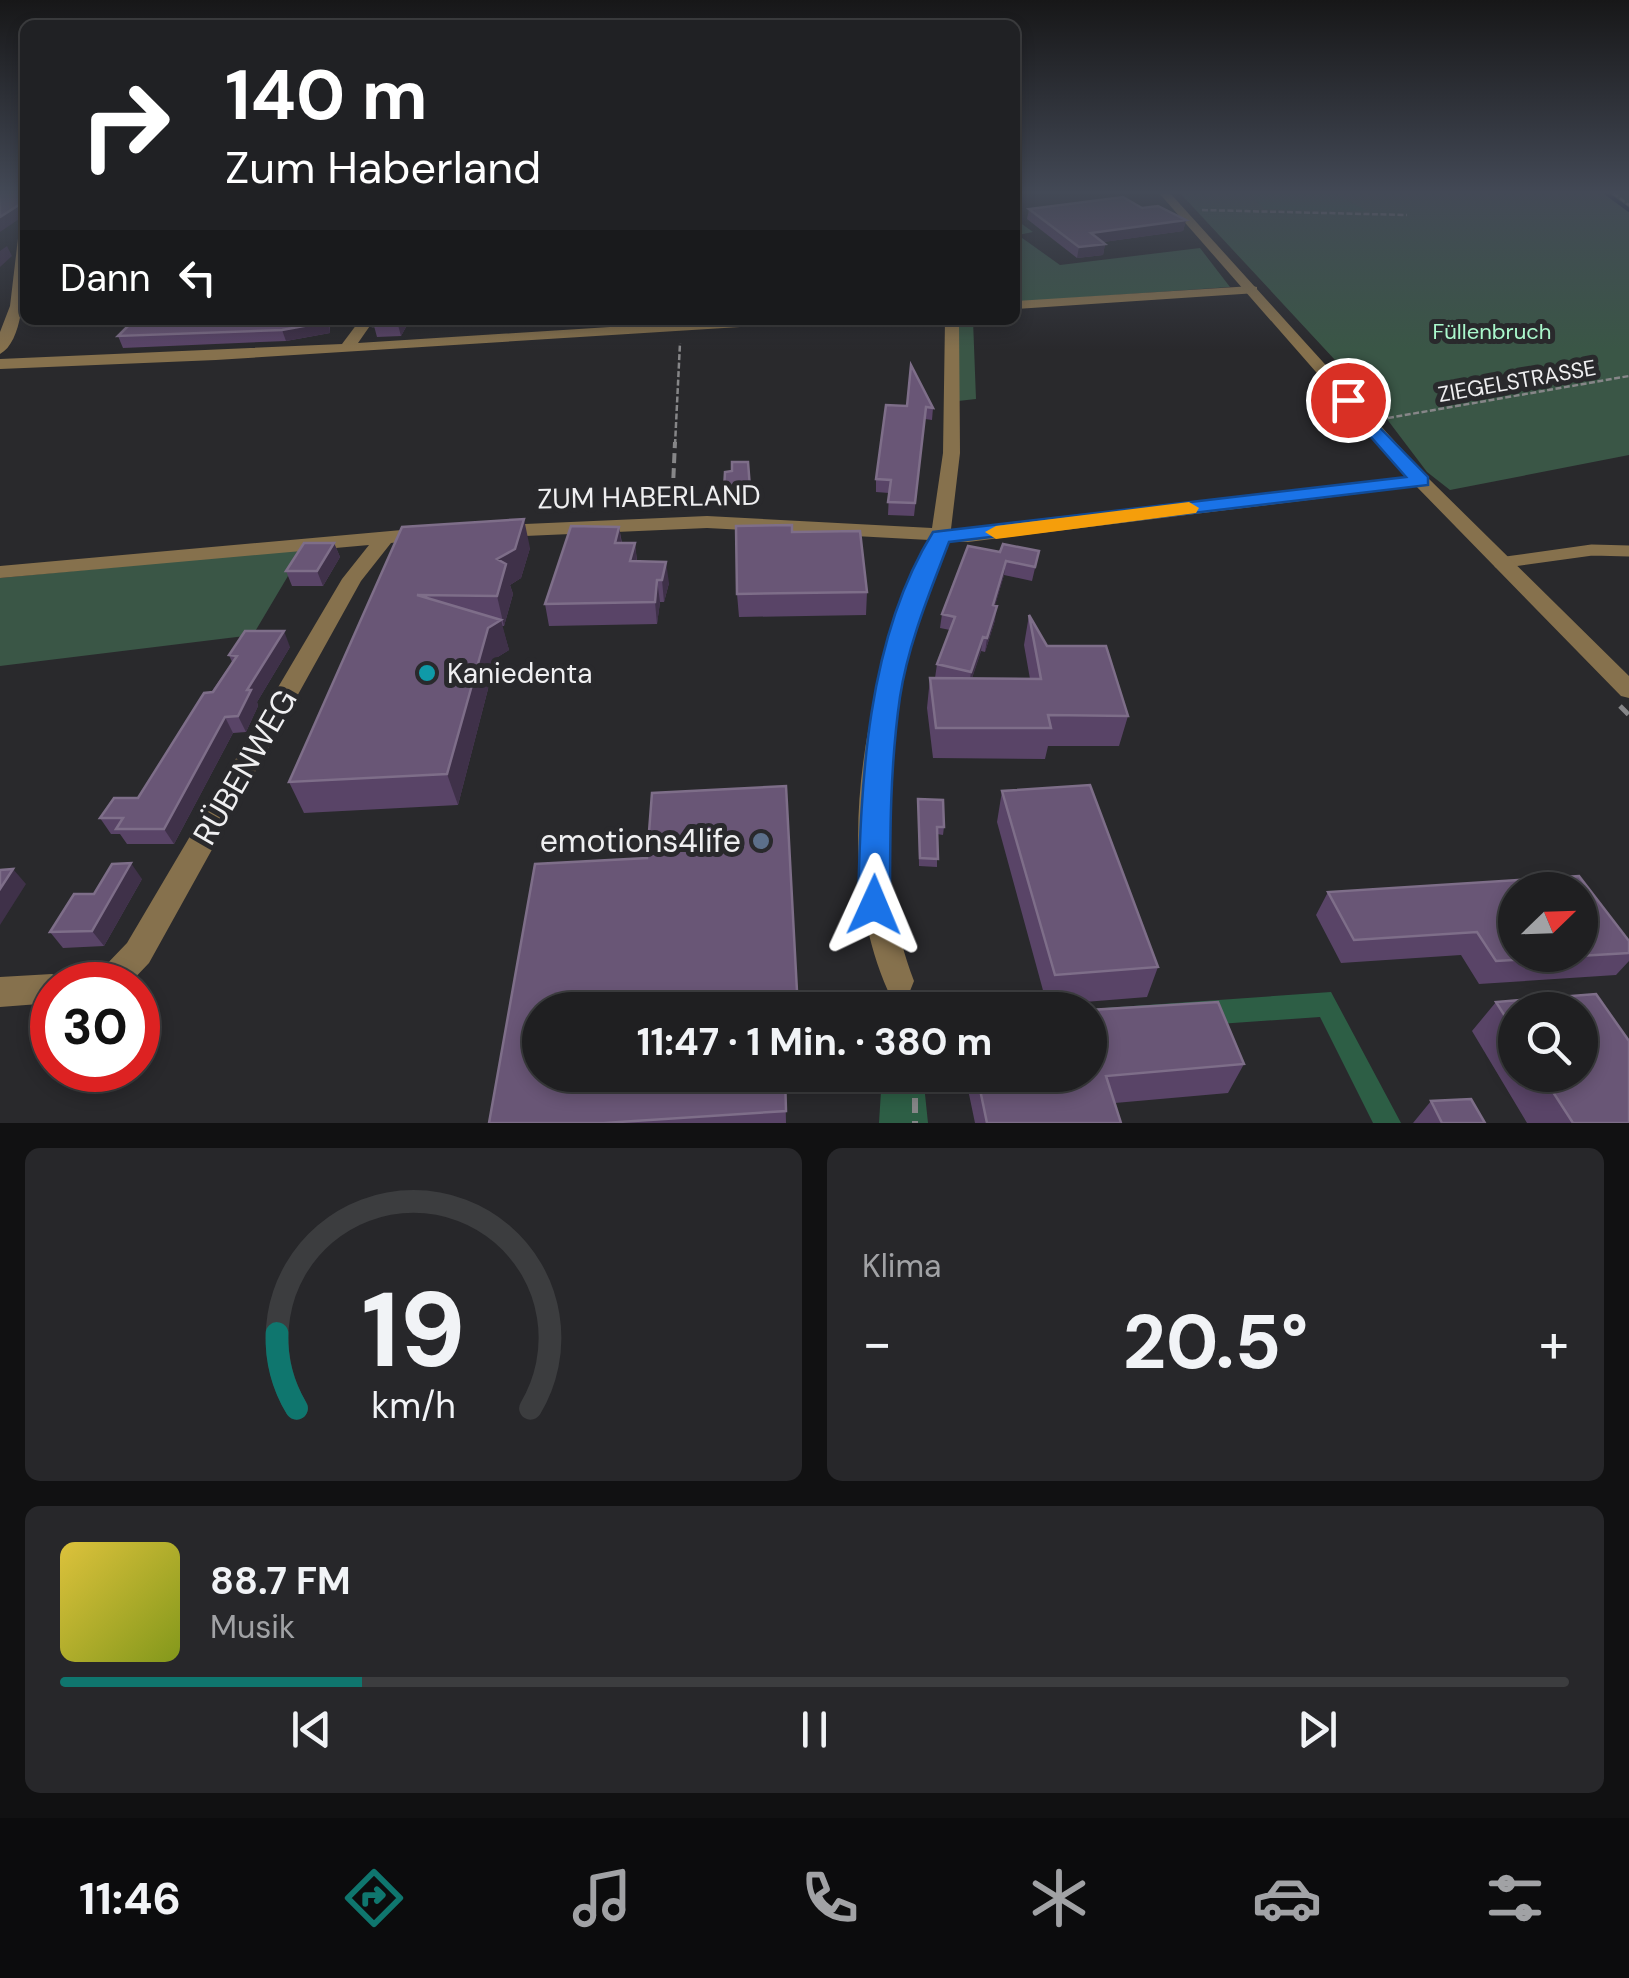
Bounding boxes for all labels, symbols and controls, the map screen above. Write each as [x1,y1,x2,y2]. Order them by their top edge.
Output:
text: 140 m [225,50,428,141]
icon: right [60,60,190,190]
text: Zum Haberland [225,138,541,197]
icon: left [170,250,225,305]
text: Dann [60,253,150,303]
park label: Füllenbruch [1432,317,1552,346]
street label: ZIEGELSTRASSE [1436,353,1598,409]
pin [1306,358,1391,443]
icon: arrive [1321,373,1376,428]
street label: ZUM HABERLAND [537,477,761,517]
place label: Kaniedenta [447,655,592,692]
marker: Kaniedenta [416,662,438,684]
street label: RÜBENWEG [184,682,306,852]
place label: emotions4life [540,820,741,862]
marker: emotions4life [750,830,772,852]
position arrow [822,853,926,957]
north arrow [1498,872,1598,972]
map controls [1498,872,1598,1092]
speed limit sign: 30 [30,962,160,1092]
button: search [1498,992,1598,1092]
text: 11:47 · 1 Min. · 380 m [637,1017,992,1067]
text: Klima [862,1245,941,1287]
text: 19 [362,1263,465,1398]
text: 20.5° [1123,1294,1308,1391]
text: − [862,1307,892,1379]
text: + [1539,1307,1569,1379]
text: km/h [371,1383,456,1429]
text: 88.7 FM [210,1556,351,1606]
text: Musik [210,1606,295,1648]
icon: previous [284,1702,339,1757]
icon: pause [787,1702,842,1757]
icon: next [1290,1702,1345,1757]
icon: directions [339,1863,409,1933]
icon: music [567,1863,637,1933]
icon: phone [795,1863,865,1933]
icon: climate [1024,1863,1094,1933]
icon: car [1252,1863,1322,1933]
icon: filters [1480,1863,1550,1933]
text: 11:46 [79,1869,181,1928]

